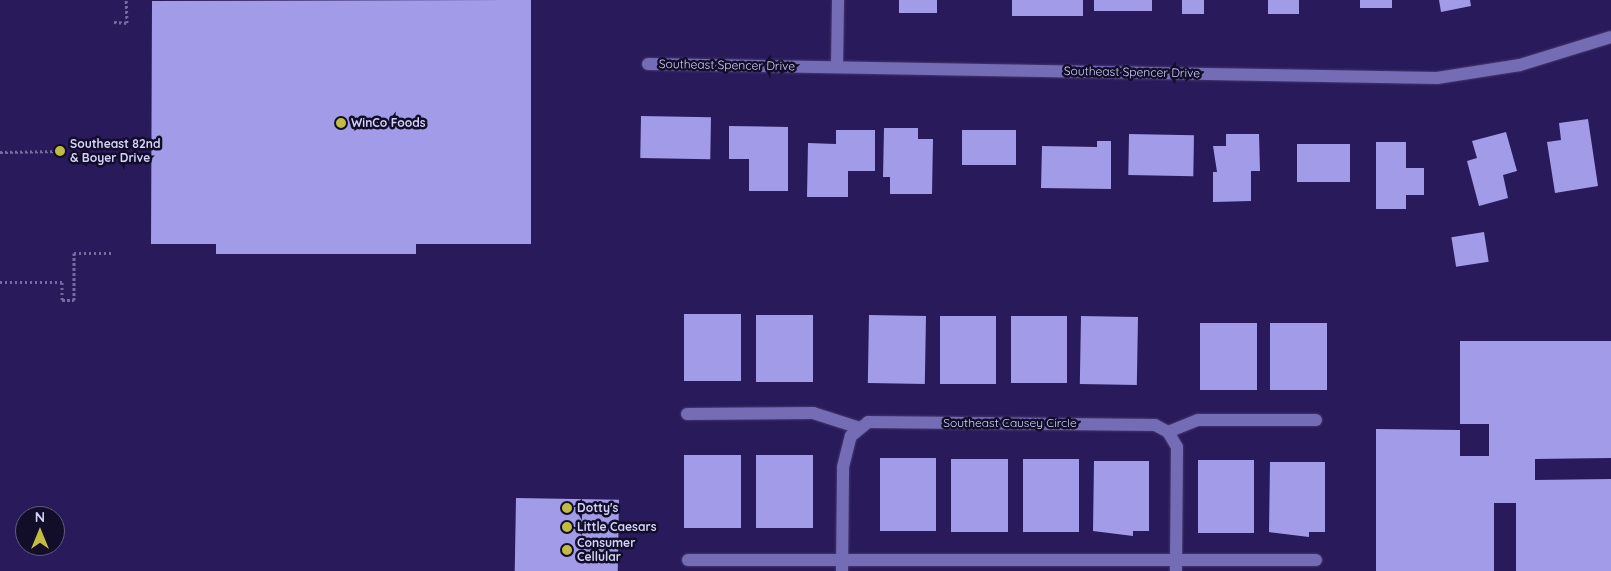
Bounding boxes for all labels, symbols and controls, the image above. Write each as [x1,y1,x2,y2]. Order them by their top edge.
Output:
street label: Southeast Spencer Drive [659,57,795,73]
street label: Southeast Spencer Drive [1064,64,1200,80]
place label: WinCo Foods [351,116,426,130]
marker: WinCo Foods [335,117,347,129]
place label: Southeast 82nd & Boyer Drive [70,137,160,165]
marker: Southeast 82nd & Boyer Drive [54,145,66,157]
street label: Southeast Causey Circle [943,416,1077,430]
place label: Dotty's [577,501,618,515]
marker: Dotty's [561,502,573,514]
north arrow [15,506,65,556]
text: N [35,508,45,526]
place label: Little Caesars [577,520,656,534]
marker: Little Caesars [561,521,573,533]
place label: Consumer Cellular [577,536,635,564]
marker: Consumer Cellular [561,544,573,556]

